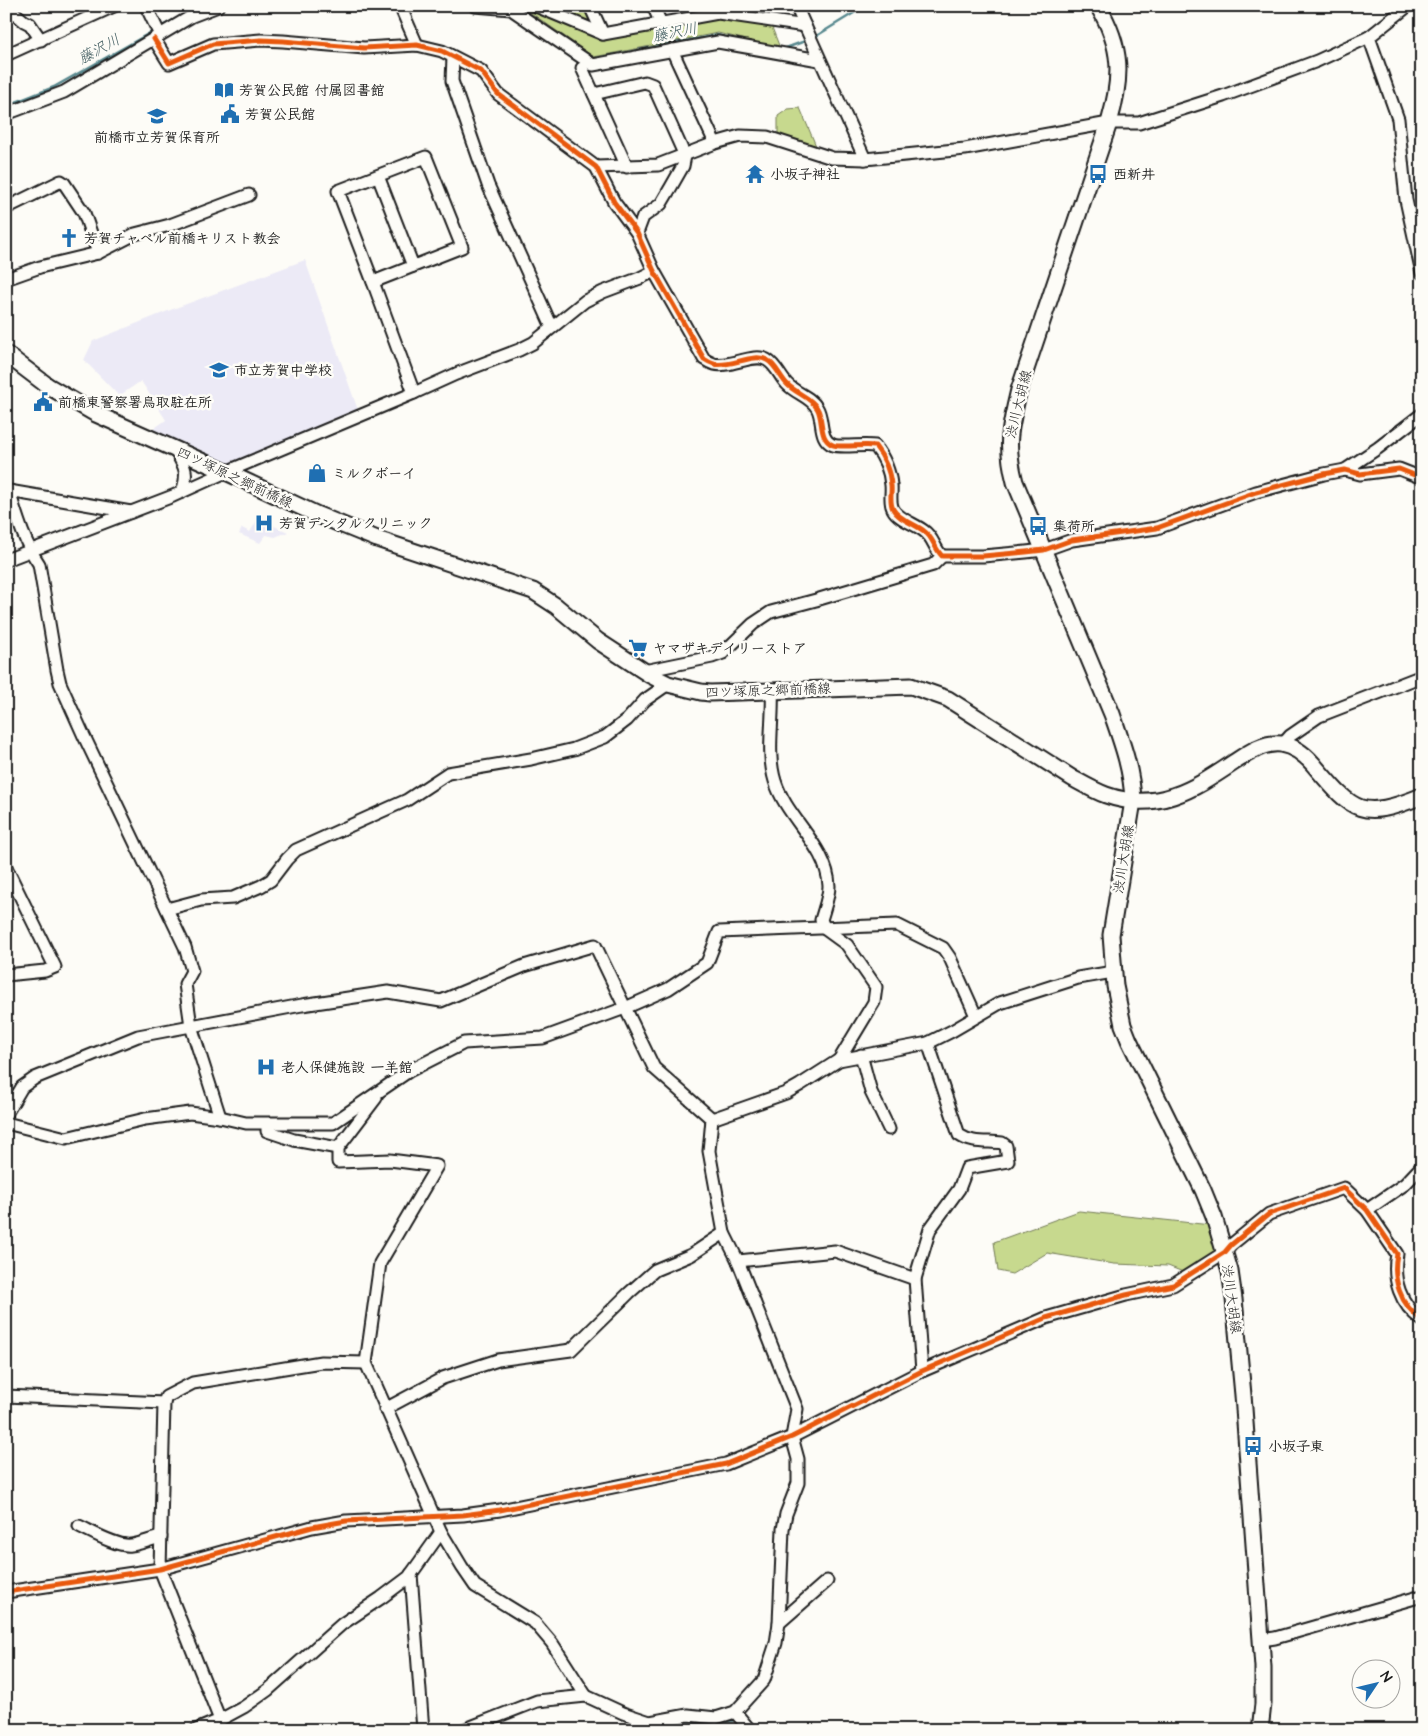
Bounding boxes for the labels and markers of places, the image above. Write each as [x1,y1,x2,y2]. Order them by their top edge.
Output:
library icon: 芳賀公民館 付属図書館 [213,79,235,101]
place label: 芳賀公民館 付属図書館 [239,81,385,101]
public building icon: 芳賀公民館 [219,103,241,125]
school or university icon: 前橋市立芳賀保育所 [146,105,168,127]
place label: 芳賀公民館 [245,105,315,125]
place label: 前橋市立芳賀保育所 [94,128,220,148]
temple icon: 小坂子神社 [744,163,766,185]
bus stop icon: 西新井 [1087,163,1109,185]
place label: 小坂子神社 [770,165,840,185]
place label: 西新井 [1113,165,1155,185]
church icon: 芳賀チャペル前橋キリスト教会 [58,227,80,249]
place label: 芳賀チャペル前橋キリスト教会 [84,229,281,249]
school or university icon: 市立芳賀中学校 [208,359,230,381]
place label: 市立芳賀中学校 [234,361,332,381]
public building icon: 前橋東警察署鳥取駐在所 [32,391,54,413]
place label: 前橋東警察署鳥取駐在所 [58,393,212,413]
shop icon: ミルクボーイ [306,462,328,484]
place label: ミルクボーイ [332,464,416,484]
hospital icon: 芳賀デンタルクリニック [253,512,275,534]
place label: 芳賀デンタルクリニック [279,514,432,534]
bus stop icon: 集荷所 [1027,515,1049,537]
place label: 集荷所 [1053,517,1095,537]
supermarket icon: ヤマザキデイリーストア [627,637,649,659]
place label: ヤマザキデイリーストア [653,639,807,659]
hospital icon: 老人保健施設 一羊館 [255,1056,277,1078]
place label: 老人保健施設 一羊館 [281,1058,413,1078]
bus stop icon: 小坂子東 [1242,1435,1264,1457]
place label: 小坂子東 [1268,1437,1324,1457]

